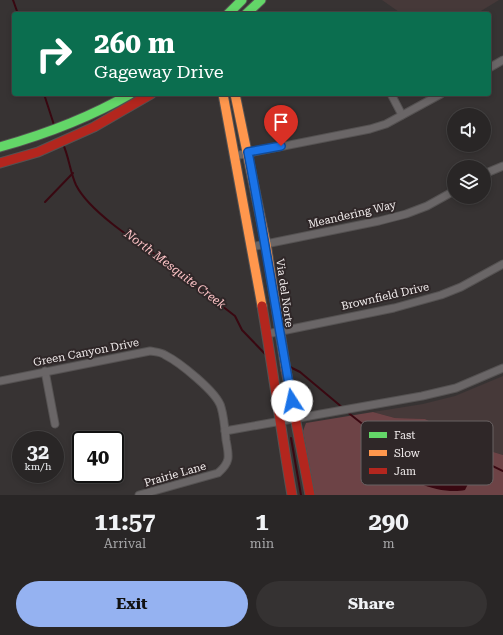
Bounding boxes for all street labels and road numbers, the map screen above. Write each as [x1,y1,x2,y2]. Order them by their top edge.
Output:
street label: Meandering Way [307,198,398,231]
street label: Via del Norte [273,258,296,328]
street label: Brownfield Drive [340,280,430,313]
street label: Green Canyon Drive [32,336,140,369]
street label: Prairie Lane [143,459,208,490]

